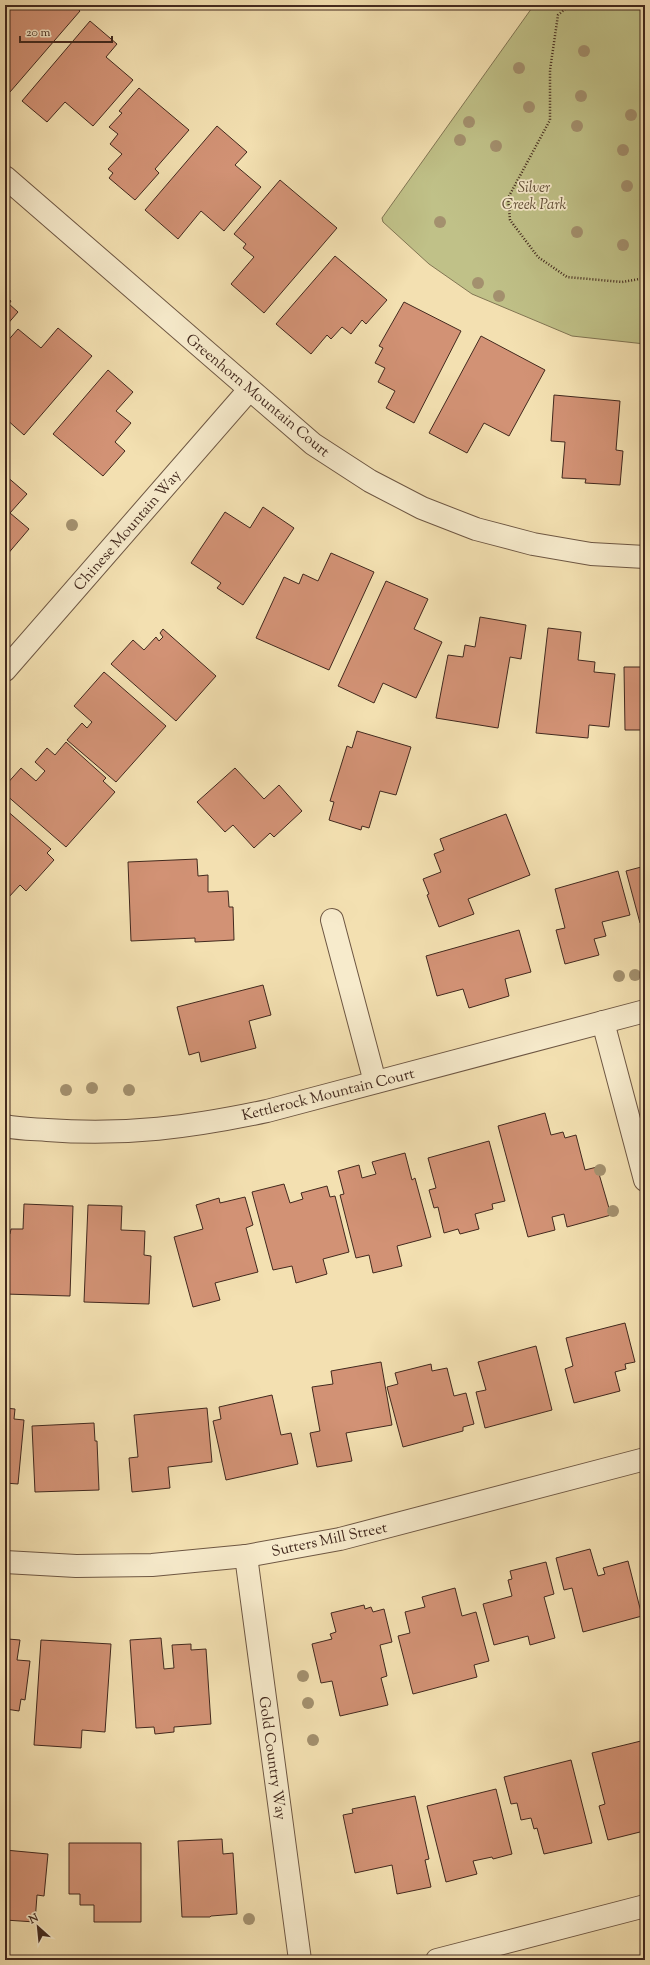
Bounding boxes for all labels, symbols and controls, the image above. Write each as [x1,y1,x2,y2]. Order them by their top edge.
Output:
scale bar [20,18,112,44]
text: 20 m [26,24,51,42]
park label: Silver Creek Park [502,178,566,216]
street label: Greenhorn Mountain Court [181,330,334,463]
street label: Chinese Mountain Way [70,465,187,596]
street label: Kettlerock Mountain Court [240,1064,417,1127]
street label: Sutters Mill Street [269,1518,389,1563]
street label: Gold Country Way [252,1695,291,1822]
north arrow [18,1907,58,1947]
text: N [25,1910,42,1929]

